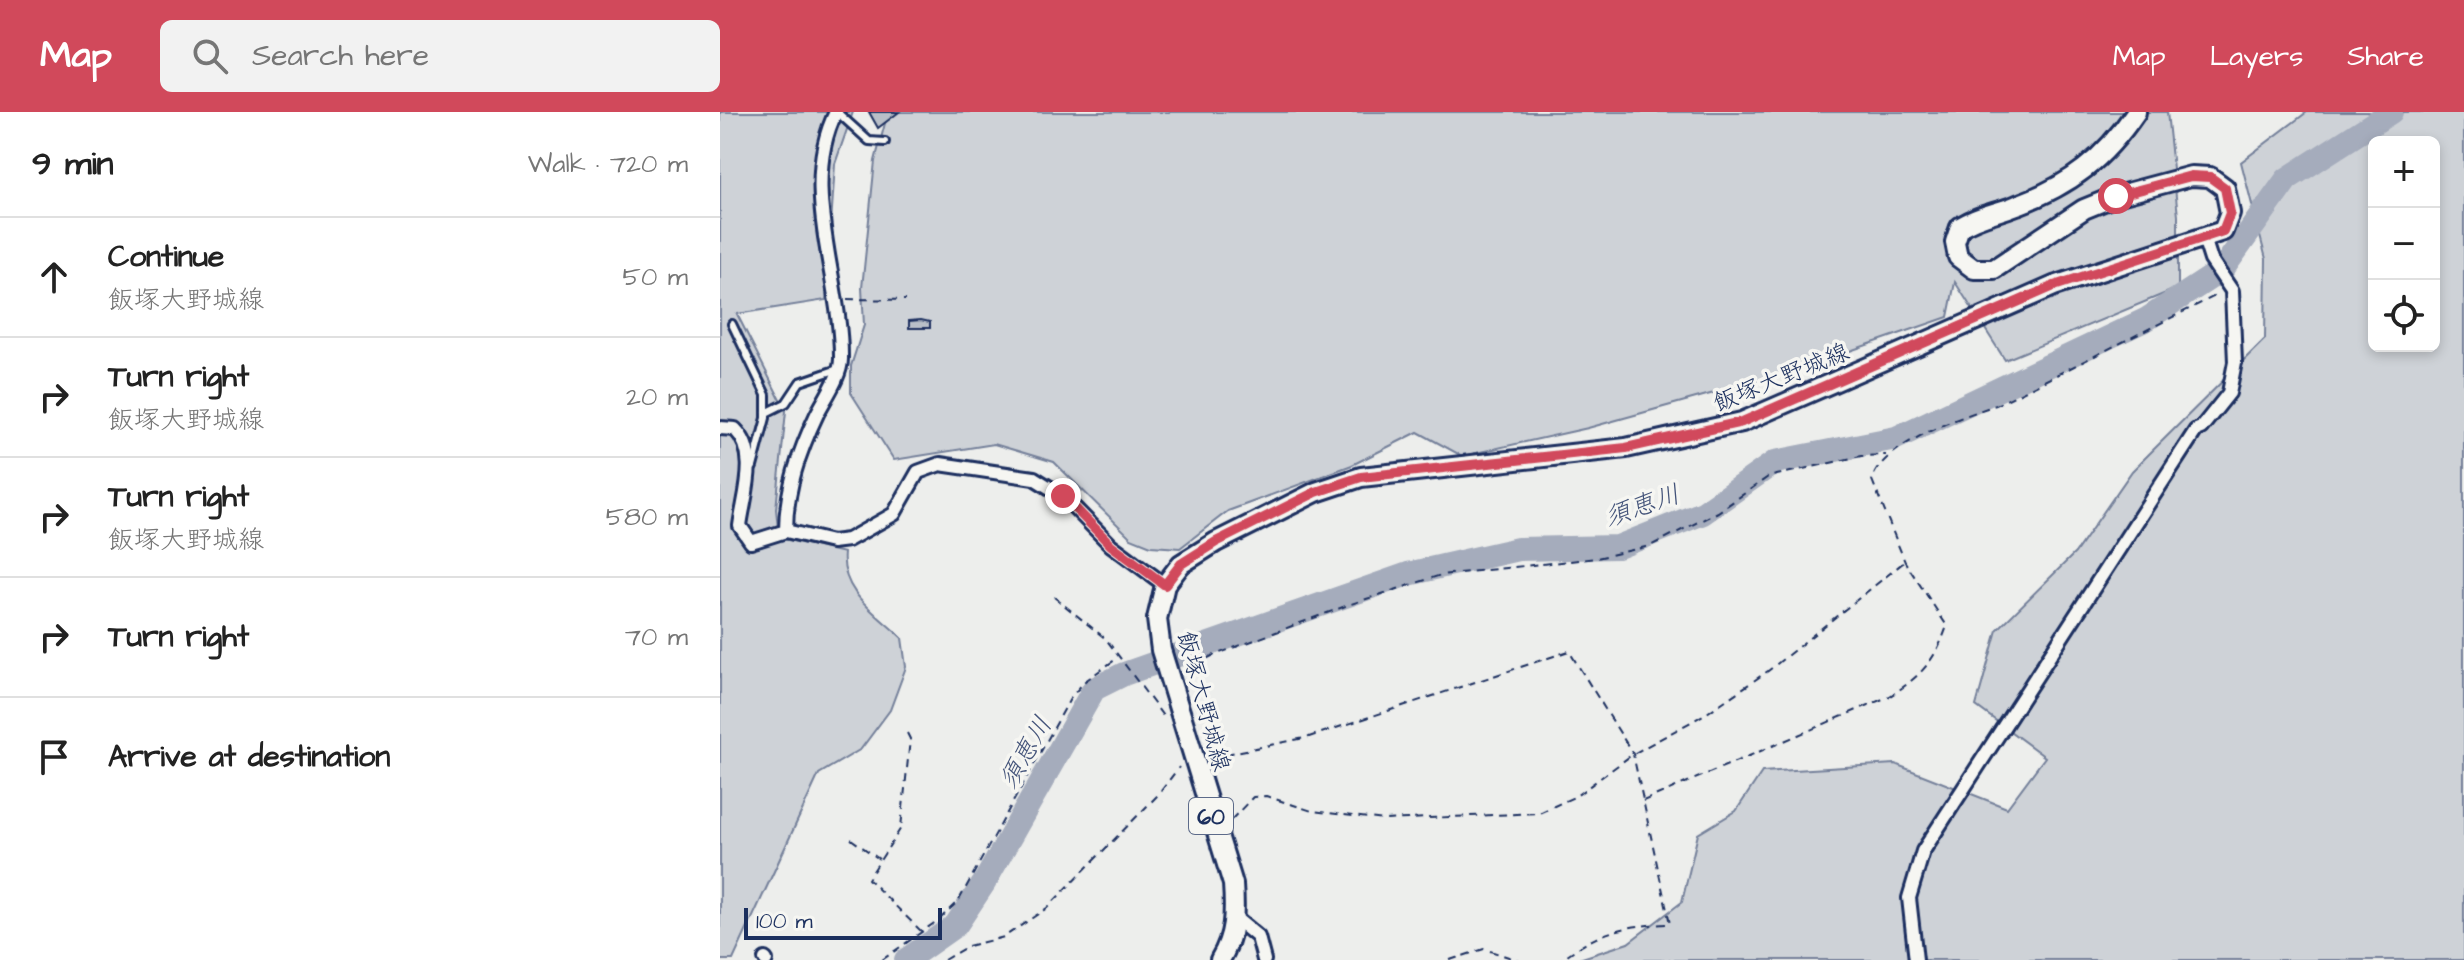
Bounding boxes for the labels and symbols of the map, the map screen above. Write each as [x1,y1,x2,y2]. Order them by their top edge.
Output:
route start [2098,178,2134,214]
street label: 飯塚大野城線 [1708,335,1855,421]
water label: 須恵川 [1600,476,1685,536]
route end [1045,478,1081,514]
street label: 飯塚大野城線 [1168,627,1238,775]
water label: 須恵川 [991,710,1061,795]
road number: 60 [1189,798,1233,834]
scale bar [744,904,942,940]

